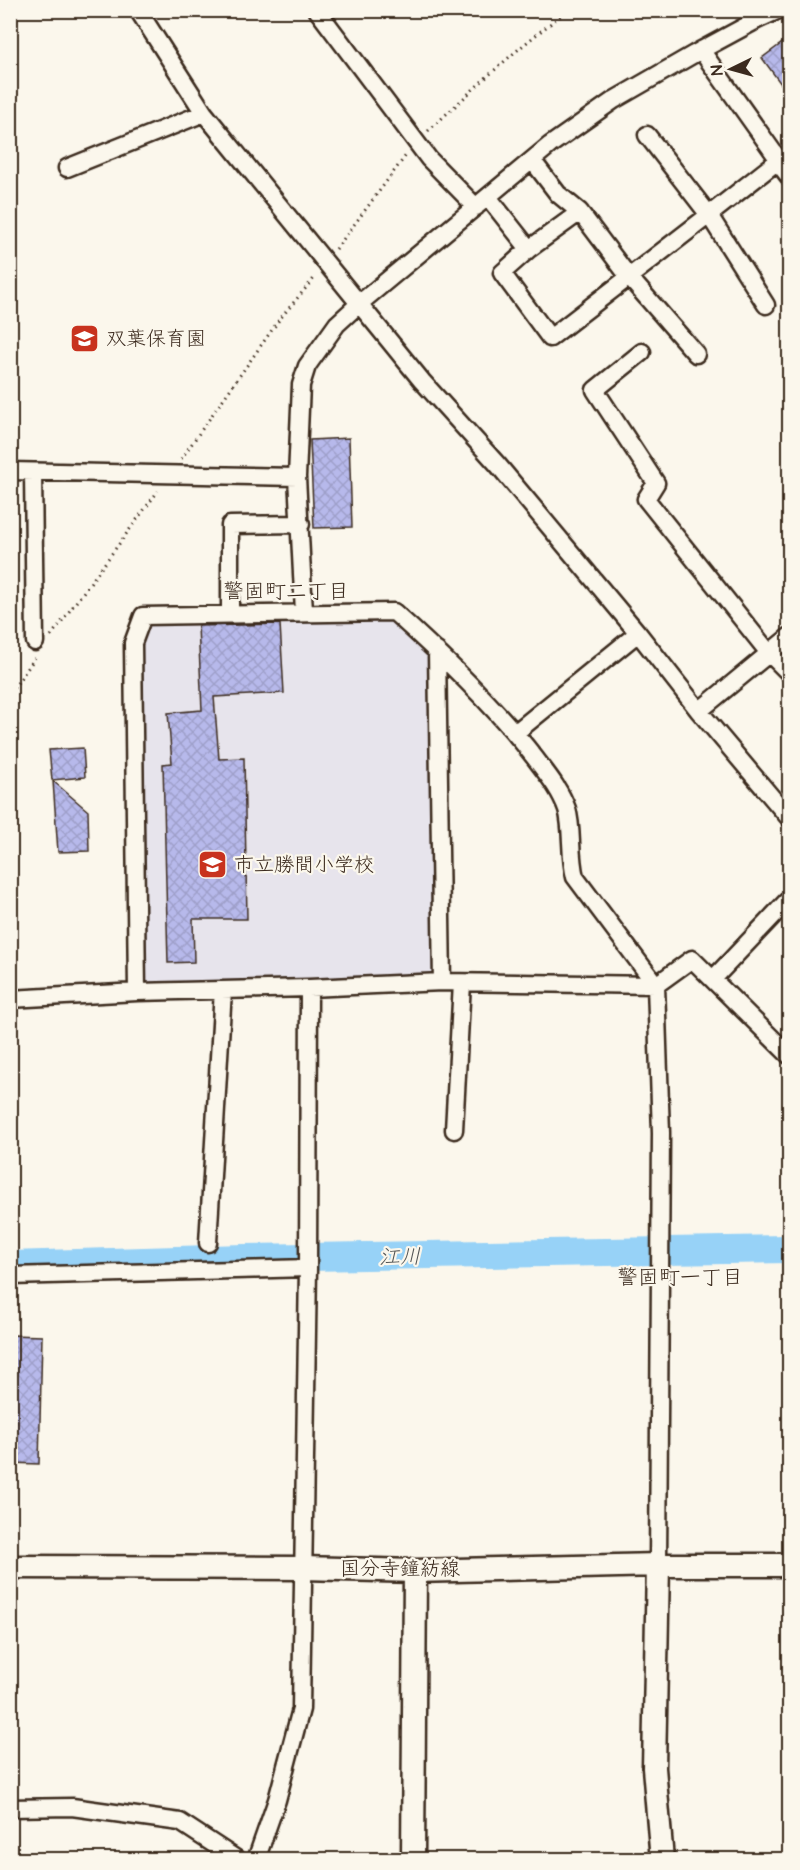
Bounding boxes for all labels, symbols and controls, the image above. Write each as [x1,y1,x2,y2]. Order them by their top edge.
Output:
north arrow [701,39,761,99]
text: N [706,64,728,76]
school or university icon: 双葉保育園 [69,323,101,355]
place label: 双葉保育園 [106,325,206,353]
district label: 警固町二丁目 [223,577,349,606]
school or university icon: 市立勝間小学校 [197,849,229,881]
place label: 市立勝間小学校 [234,851,374,879]
water label: 江川 [379,1242,421,1272]
district label: 警固町一丁目 [617,1263,743,1292]
street label: 国分寺鐘紡線 [340,1555,460,1583]

